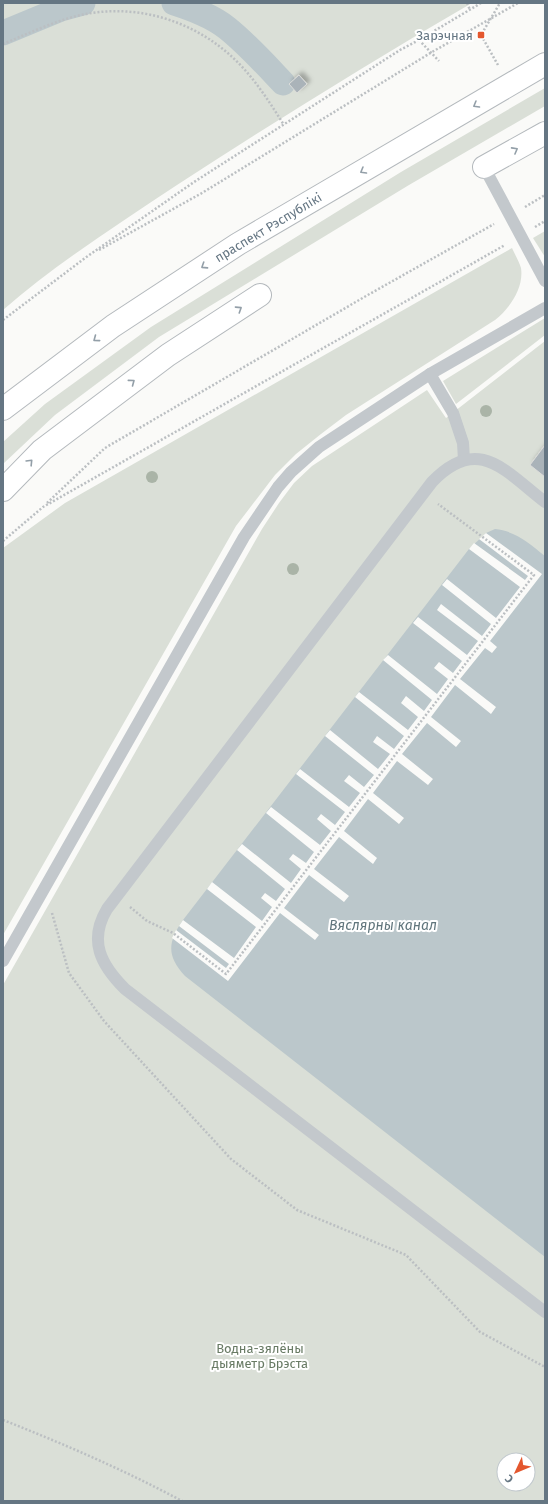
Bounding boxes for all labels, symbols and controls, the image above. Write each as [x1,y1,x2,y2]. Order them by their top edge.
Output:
place label: Зарэчная [416,28,473,43]
marker: Зарэчная [476,30,486,40]
one-way arrow [473,100,480,108]
one-way arrow [510,148,518,155]
one-way arrow [360,166,367,173]
street label: праспект Рэспублікі [212,190,324,265]
one-way arrow [201,261,208,269]
one-way arrow [235,307,242,314]
one-way arrow [93,334,100,341]
one-way arrow [128,379,135,387]
one-way arrow [25,459,33,467]
water label: Вяслярны канал [329,917,437,934]
park label: Водна-зялёны дыяметр Брэста [212,1341,308,1371]
north arrow [496,1452,536,1492]
text: С [502,1471,516,1485]

